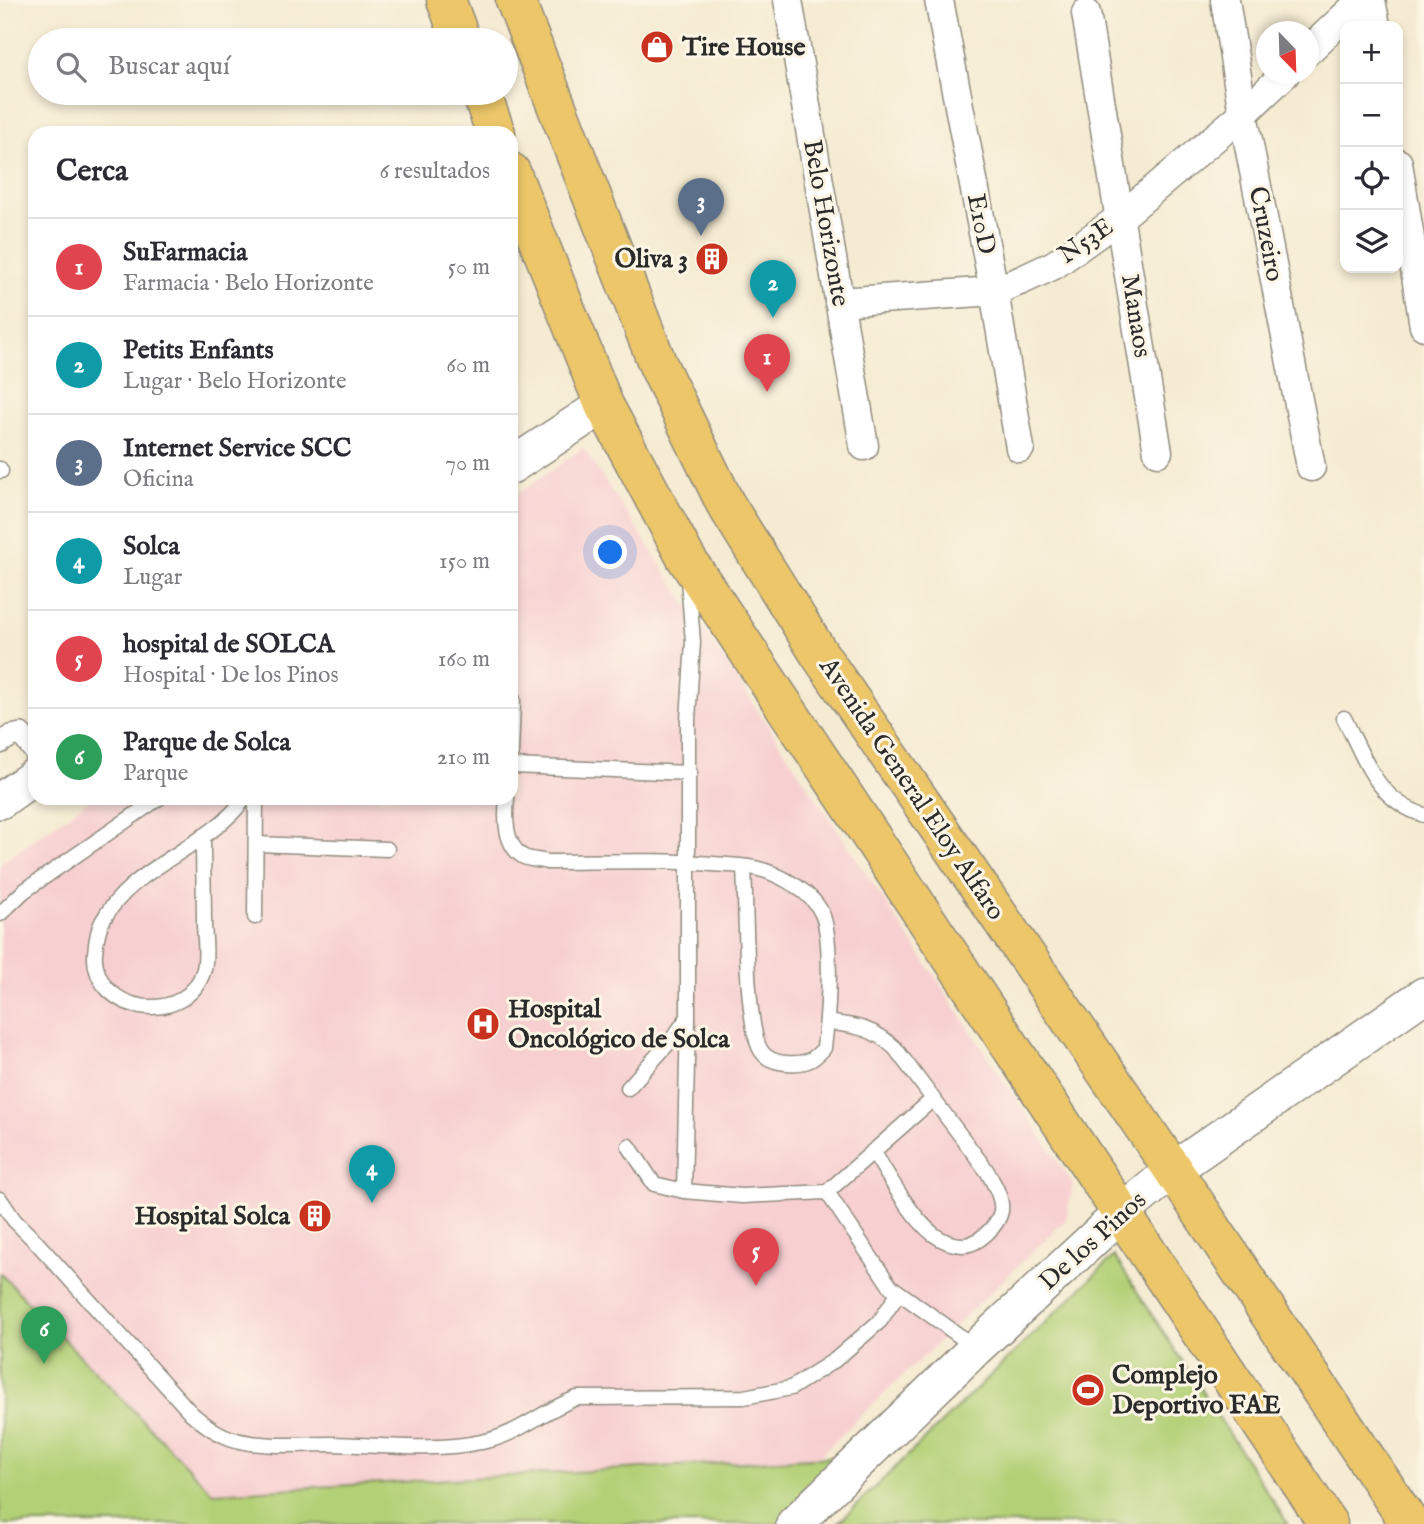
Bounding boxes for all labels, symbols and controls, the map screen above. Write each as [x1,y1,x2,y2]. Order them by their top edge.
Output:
north arrow [1256,21,1319,84]
map controls [1340,21,1403,273]
button: + [1340,21,1403,84]
search box [28,28,518,105]
shop icon: Tire House [638,28,676,66]
place label: Tire House [681,31,805,64]
icon: search [52,48,90,86]
text: Buscar aquí [108,50,230,83]
button: − [1340,84,1403,147]
street label: Belo Horizonte [795,137,857,309]
button: locate [1340,147,1403,210]
text: Cerca [56,153,128,191]
text: 6 resultados [379,157,490,186]
pin: 3 [678,178,724,236]
street label: Cruzeiro [1241,184,1291,284]
street label: E10D [959,191,1003,257]
street label: N53E [1052,210,1120,272]
button: layers [1340,210,1403,273]
text: SuFarmacia [123,236,247,269]
building icon: Oliva 3 [693,240,731,278]
place label: Oliva 3 [614,243,688,276]
text: 1 [75,253,83,282]
text: 50 m [448,253,490,282]
pin: 2 [750,260,796,318]
text: Farmacia · Belo Horizonte [123,269,374,298]
street label: Manaos [1113,272,1159,360]
text: Petits Enfants [123,334,274,367]
pin: 1 [744,334,790,392]
text: 2 [74,351,84,380]
text: 60 m [446,351,490,380]
text: Lugar · Belo Horizonte [123,367,347,396]
text: Internet Service SCC [123,432,351,465]
text: 3 [75,449,83,478]
text: 70 m [445,449,490,478]
text: Oficina [123,465,194,494]
text: Solca [123,530,180,563]
your location [593,535,627,569]
text: 4 [73,547,85,576]
text: 150 m [439,547,490,576]
text: Lugar [123,563,182,592]
text: hospital de SOLCA [123,628,334,661]
text: 5 [75,645,83,674]
text: 160 m [438,645,490,674]
street label: Avenida General Eloy Alfaro [811,650,1012,927]
text: Hospital · De los Pinos [123,661,338,690]
text: Parque de Solca [123,726,291,759]
text: 6 [74,743,84,772]
text: 210 m [437,743,490,772]
text: Parque [123,759,188,788]
place label: Hospital Oncológico de Solca [508,993,730,1056]
hospital icon: Hospital Oncológico de Solca [464,1005,502,1043]
pin: 4 [349,1145,395,1203]
street label: De los Pinos [1032,1184,1154,1298]
building icon: Hospital Solca [296,1197,334,1235]
place label: Hospital Solca [134,1200,291,1233]
pin: 5 [733,1228,779,1286]
pin: 6 [21,1306,67,1364]
place label: Complejo Deportivo FAE [1112,1359,1281,1422]
sports icon: Complejo Deportivo FAE [1069,1371,1107,1409]

